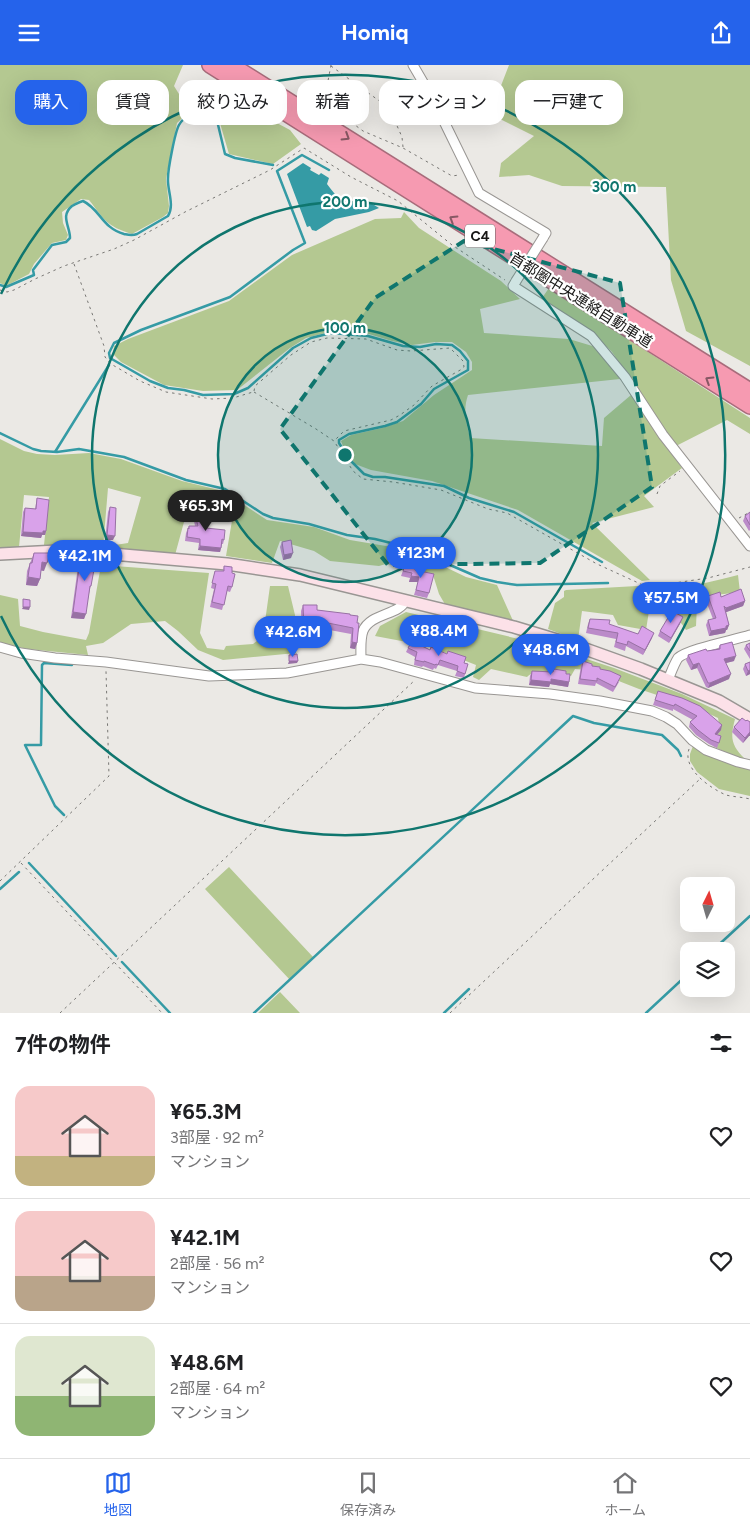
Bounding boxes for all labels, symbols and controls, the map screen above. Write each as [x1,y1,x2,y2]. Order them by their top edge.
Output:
icon: menu [15,19,43,47]
text: Homiq [341,19,409,46]
icon: share [707,19,735,47]
chip: 購入 [15,80,87,125]
chip: 賃貸 [97,80,169,125]
chip: 絞り込み [179,80,287,125]
chip: 新着 [297,80,369,125]
chip: マンション [379,80,505,125]
chip: 一戸建て [515,80,623,125]
one-way arrow [341,131,350,140]
text: 300 m [592,178,636,196]
text: 200 m [323,193,367,211]
one-way arrow [449,216,459,225]
road number: C4 [465,225,495,247]
street label: 首都圏中央連絡自動車道 [506,249,656,351]
text: 100 m [324,319,366,337]
one-way arrow [705,377,714,387]
centre of rings [336,446,354,464]
pin: ¥65.3M [165,489,247,532]
text: ¥65.3M [179,496,233,515]
pin: ¥123M [386,537,456,579]
pin: ¥42.1M [44,539,126,582]
text: ¥123M [397,543,445,562]
text: ¥42.1M [58,546,112,565]
pin: ¥57.5M [630,581,712,624]
text: ¥57.5M [644,588,698,607]
pin: ¥42.6M [252,615,334,658]
pin: ¥88.4M [398,615,480,657]
text: ¥88.4M [411,621,467,640]
text: ¥42.6M [265,622,321,641]
pin: ¥48.6M [510,633,592,676]
text: ¥48.6M [523,640,579,659]
north arrow [680,877,735,933]
map controls [680,877,735,997]
button: layers [680,942,735,997]
icon: filters [707,1029,735,1057]
text: 7件の物件 [15,1032,111,1057]
text: ¥65.3M [170,1099,242,1124]
icon: home [55,1106,115,1166]
icon: heart [707,1122,735,1150]
text: 3部屋 · 92 m² [170,1128,264,1147]
text: マンション [170,1152,250,1171]
text: ¥42.1M [170,1225,240,1250]
icon: home [55,1231,115,1291]
icon: heart [707,1247,735,1275]
text: 2部屋 · 56 m² [170,1254,265,1273]
text: マンション [170,1278,250,1297]
text: ¥48.6M [170,1350,244,1375]
icon: home [55,1356,115,1416]
icon: heart [707,1372,735,1400]
text: 2部屋 · 64 m² [170,1379,265,1398]
text: マンション [170,1403,250,1422]
tab: 地図 [104,1469,132,1519]
tab: 保存済み [340,1469,396,1519]
tab: ホーム [604,1469,646,1519]

